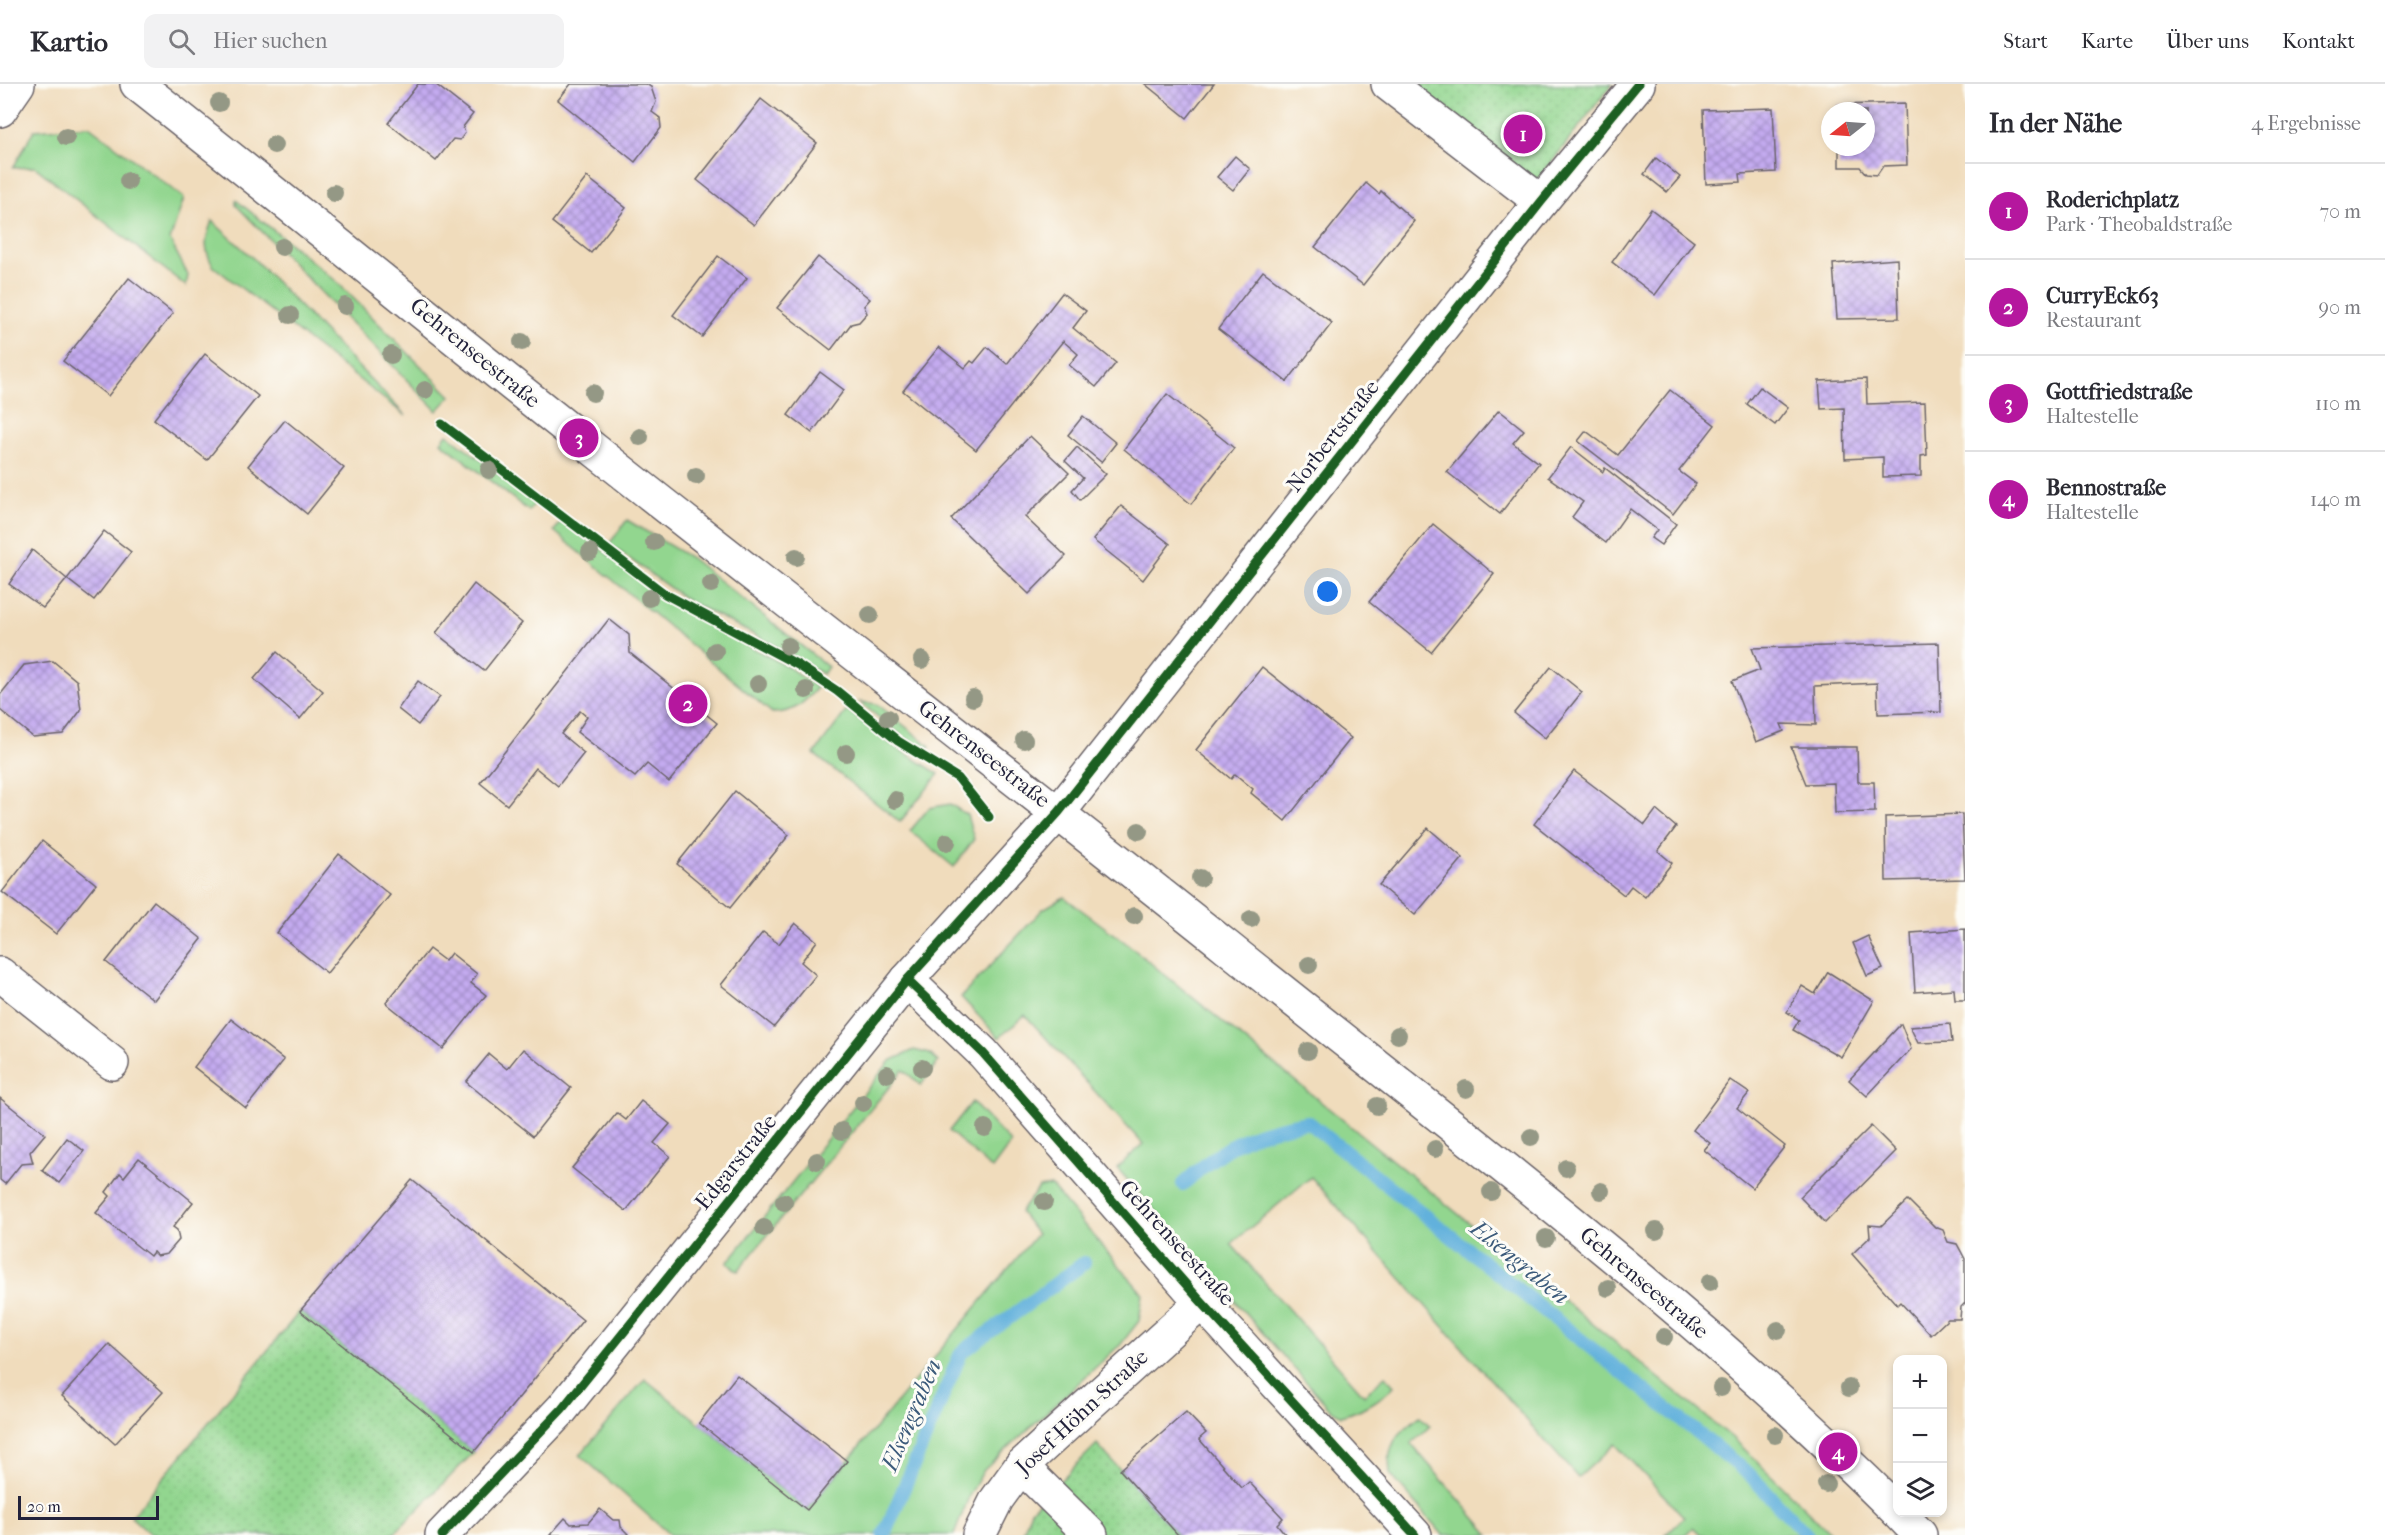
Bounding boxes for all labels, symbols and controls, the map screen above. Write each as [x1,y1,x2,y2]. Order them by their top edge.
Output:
search box [144,14,564,68]
text: Kartio [30,25,108,58]
icon: search [165,25,198,58]
text: Hier suchen [213,28,328,54]
text: Start [2003,29,2048,53]
text: Karte [2081,29,2133,53]
text: Über uns [2166,29,2249,53]
text: Kontakt [2282,29,2355,53]
north arrow [1821,102,1875,156]
text: In der Nähe [1989,108,2122,139]
pin: 1 [1504,112,1543,156]
text: 4 Ergebnisse [2251,112,2361,135]
text: Roderichplatz [2046,187,2179,213]
text: 1 [2005,200,2012,223]
text: 70 m [2319,200,2361,223]
text: Park · Theobaldstraße [2046,213,2233,236]
text: CurryEck63 [2046,283,2159,309]
street label: Gehrenseestraße [405,293,545,413]
text: 2 [2003,296,2014,319]
text: 90 m [2319,296,2361,319]
text: Restaurant [2046,309,2142,332]
street label: Norbertstraße [1281,375,1385,497]
text: Gottfriedstraße [2046,379,2193,405]
text: 3 [2004,392,2013,415]
text: 110 m [2315,392,2361,415]
text: Haltestelle [2046,405,2139,428]
pin: 3 [560,416,598,460]
text: Bennostraße [2046,475,2166,501]
text: 4 [2003,488,2014,511]
text: 140 m [2310,488,2361,511]
text: Haltestelle [2046,501,2139,524]
your location [1313,577,1342,606]
pin: 2 [668,682,708,726]
street label: Gehrenseestraße [913,695,1055,814]
street label: Edgarstraße [690,1109,782,1215]
street label: Gehrenseestraße [1114,1175,1240,1311]
water label: Elsengraben [1464,1213,1575,1310]
street label: Gehrenseestraße [1574,1222,1714,1344]
street label: Josef-Höhn-Straße [1009,1344,1154,1481]
water label: Elsengraben [874,1355,947,1477]
map controls [1893,1355,1947,1517]
button: + [1893,1355,1947,1409]
button: − [1893,1409,1947,1463]
pin: 4 [1818,1430,1858,1474]
button: layers [1893,1463,1947,1517]
scale bar [18,1493,159,1520]
text: 20 m [27,1497,61,1516]

